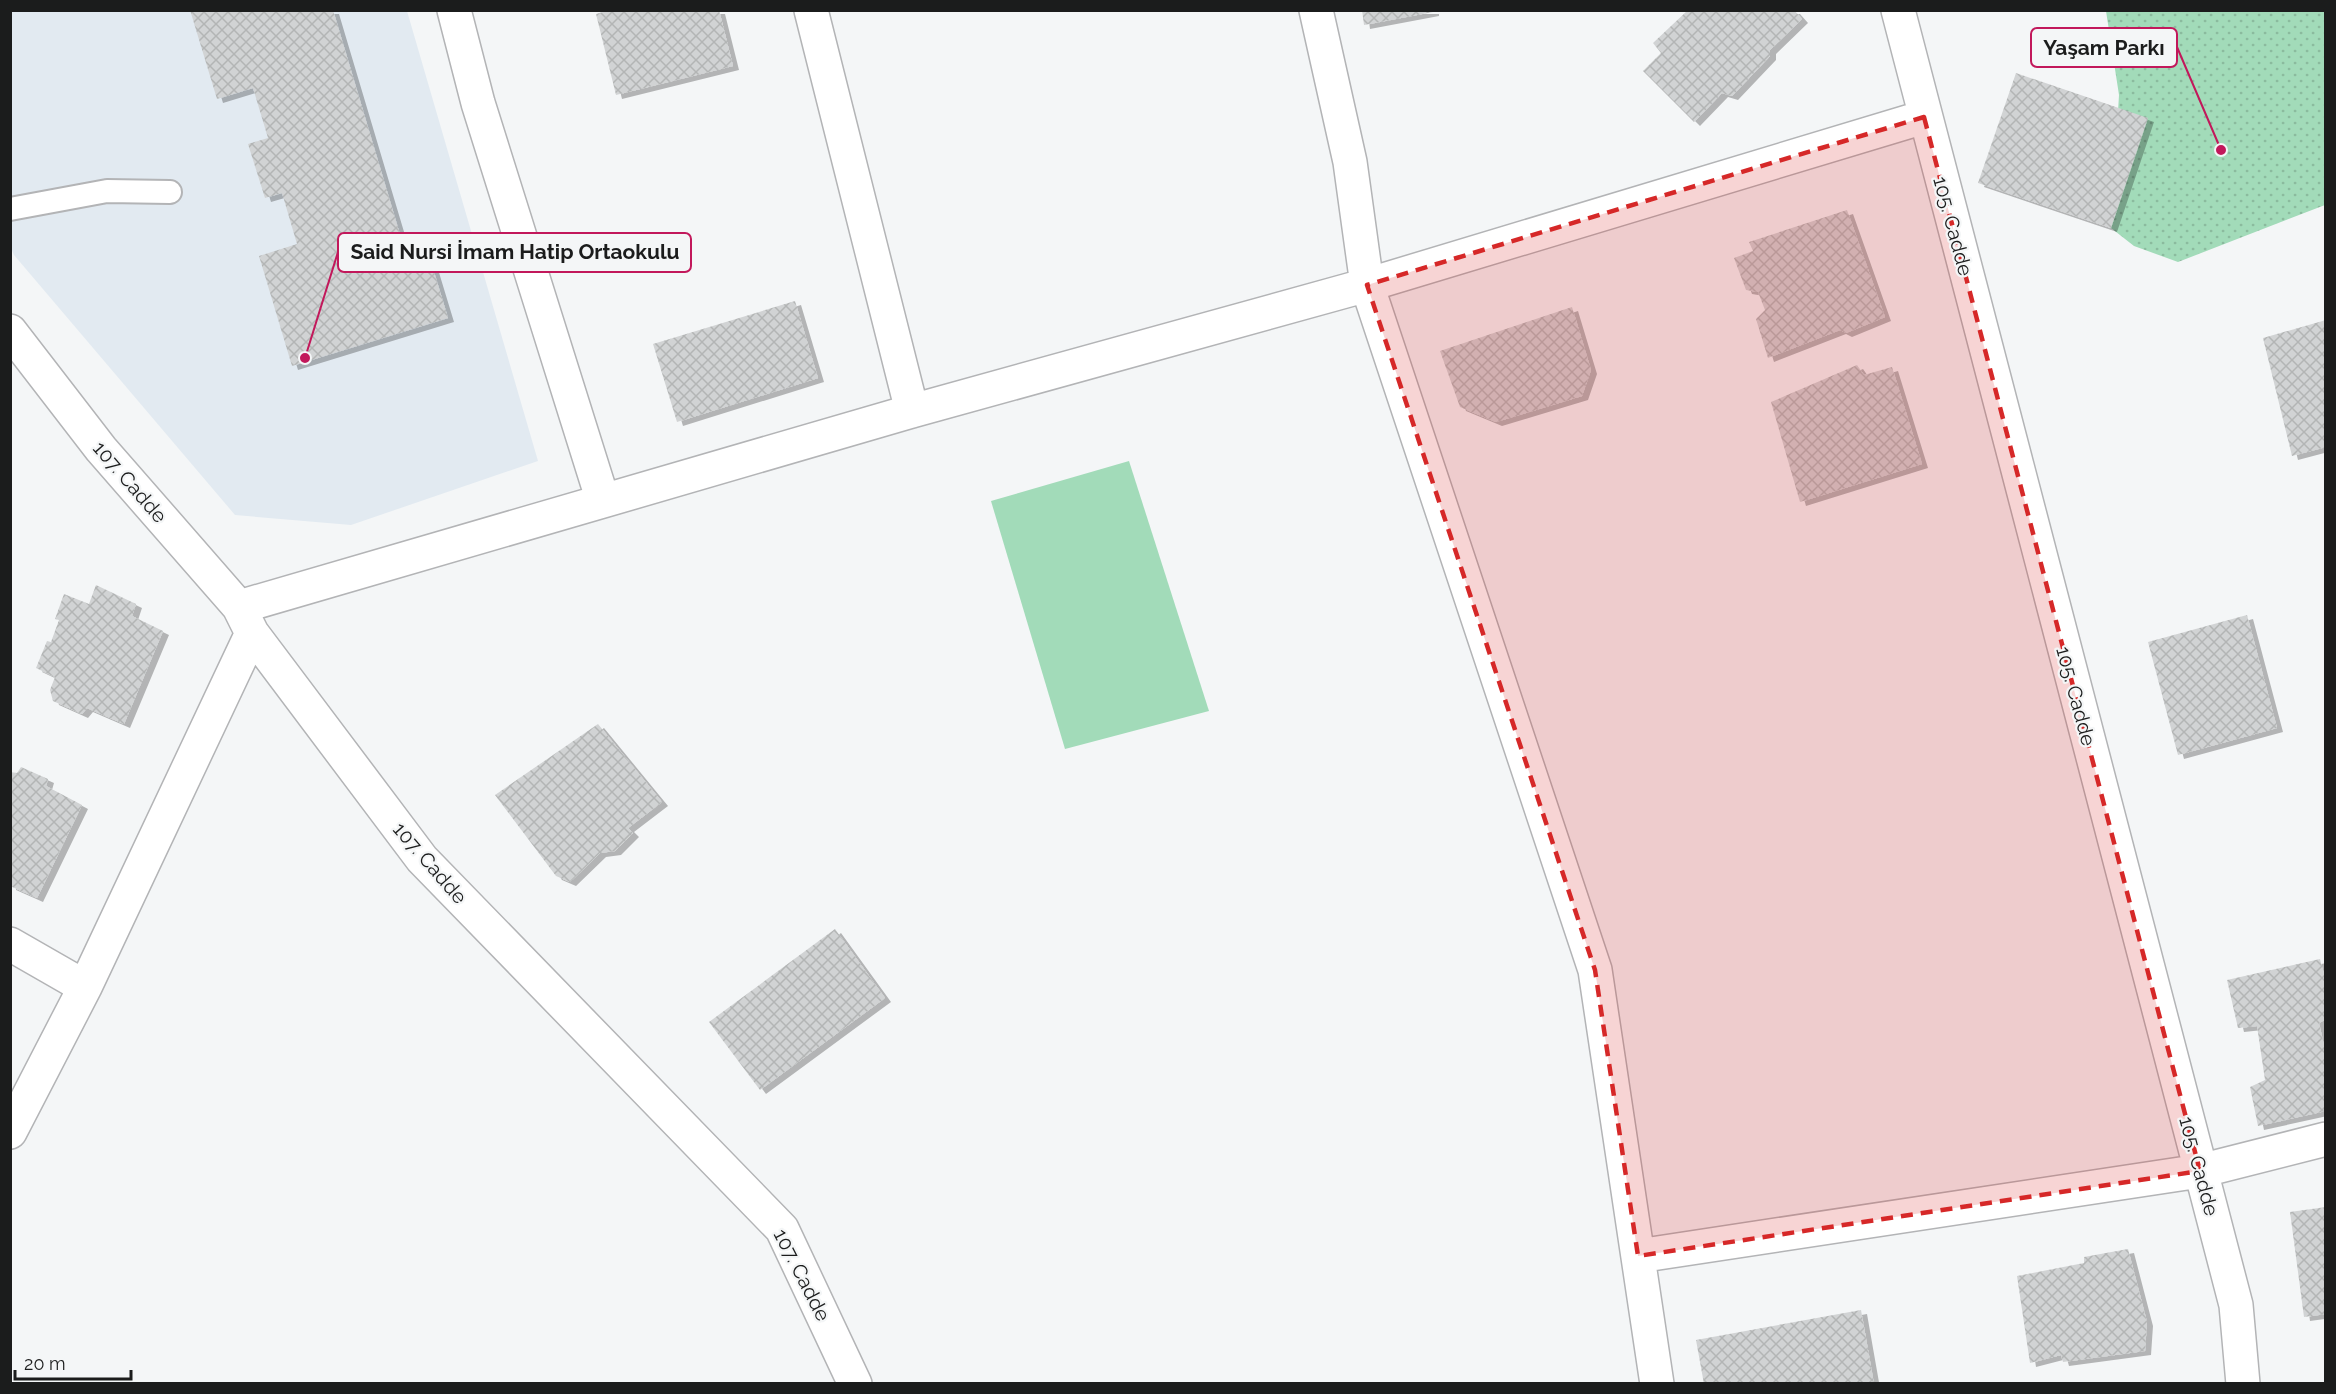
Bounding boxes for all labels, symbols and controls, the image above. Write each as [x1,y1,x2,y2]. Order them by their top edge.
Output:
callout: Yaşam Parkı [2031,28,2177,67]
text: Yaşam Parkı [2043,35,2165,60]
street label: 105. Cadde [1928,174,1978,279]
callout: Said Nursi İmam Hatip Ortaokulu [338,233,691,272]
text: Said Nursi İmam Hatip Ortaokulu [350,239,680,264]
street label: 107. Cadde [88,436,172,528]
street label: 105. Cadde [2051,644,2101,749]
street label: 107. Cadde [388,817,472,909]
street label: 105. Cadde [2174,1114,2224,1219]
street label: 107. Cadde [769,1225,836,1325]
scale bar [15,1343,130,1381]
text: 20 m [24,1353,66,1374]

